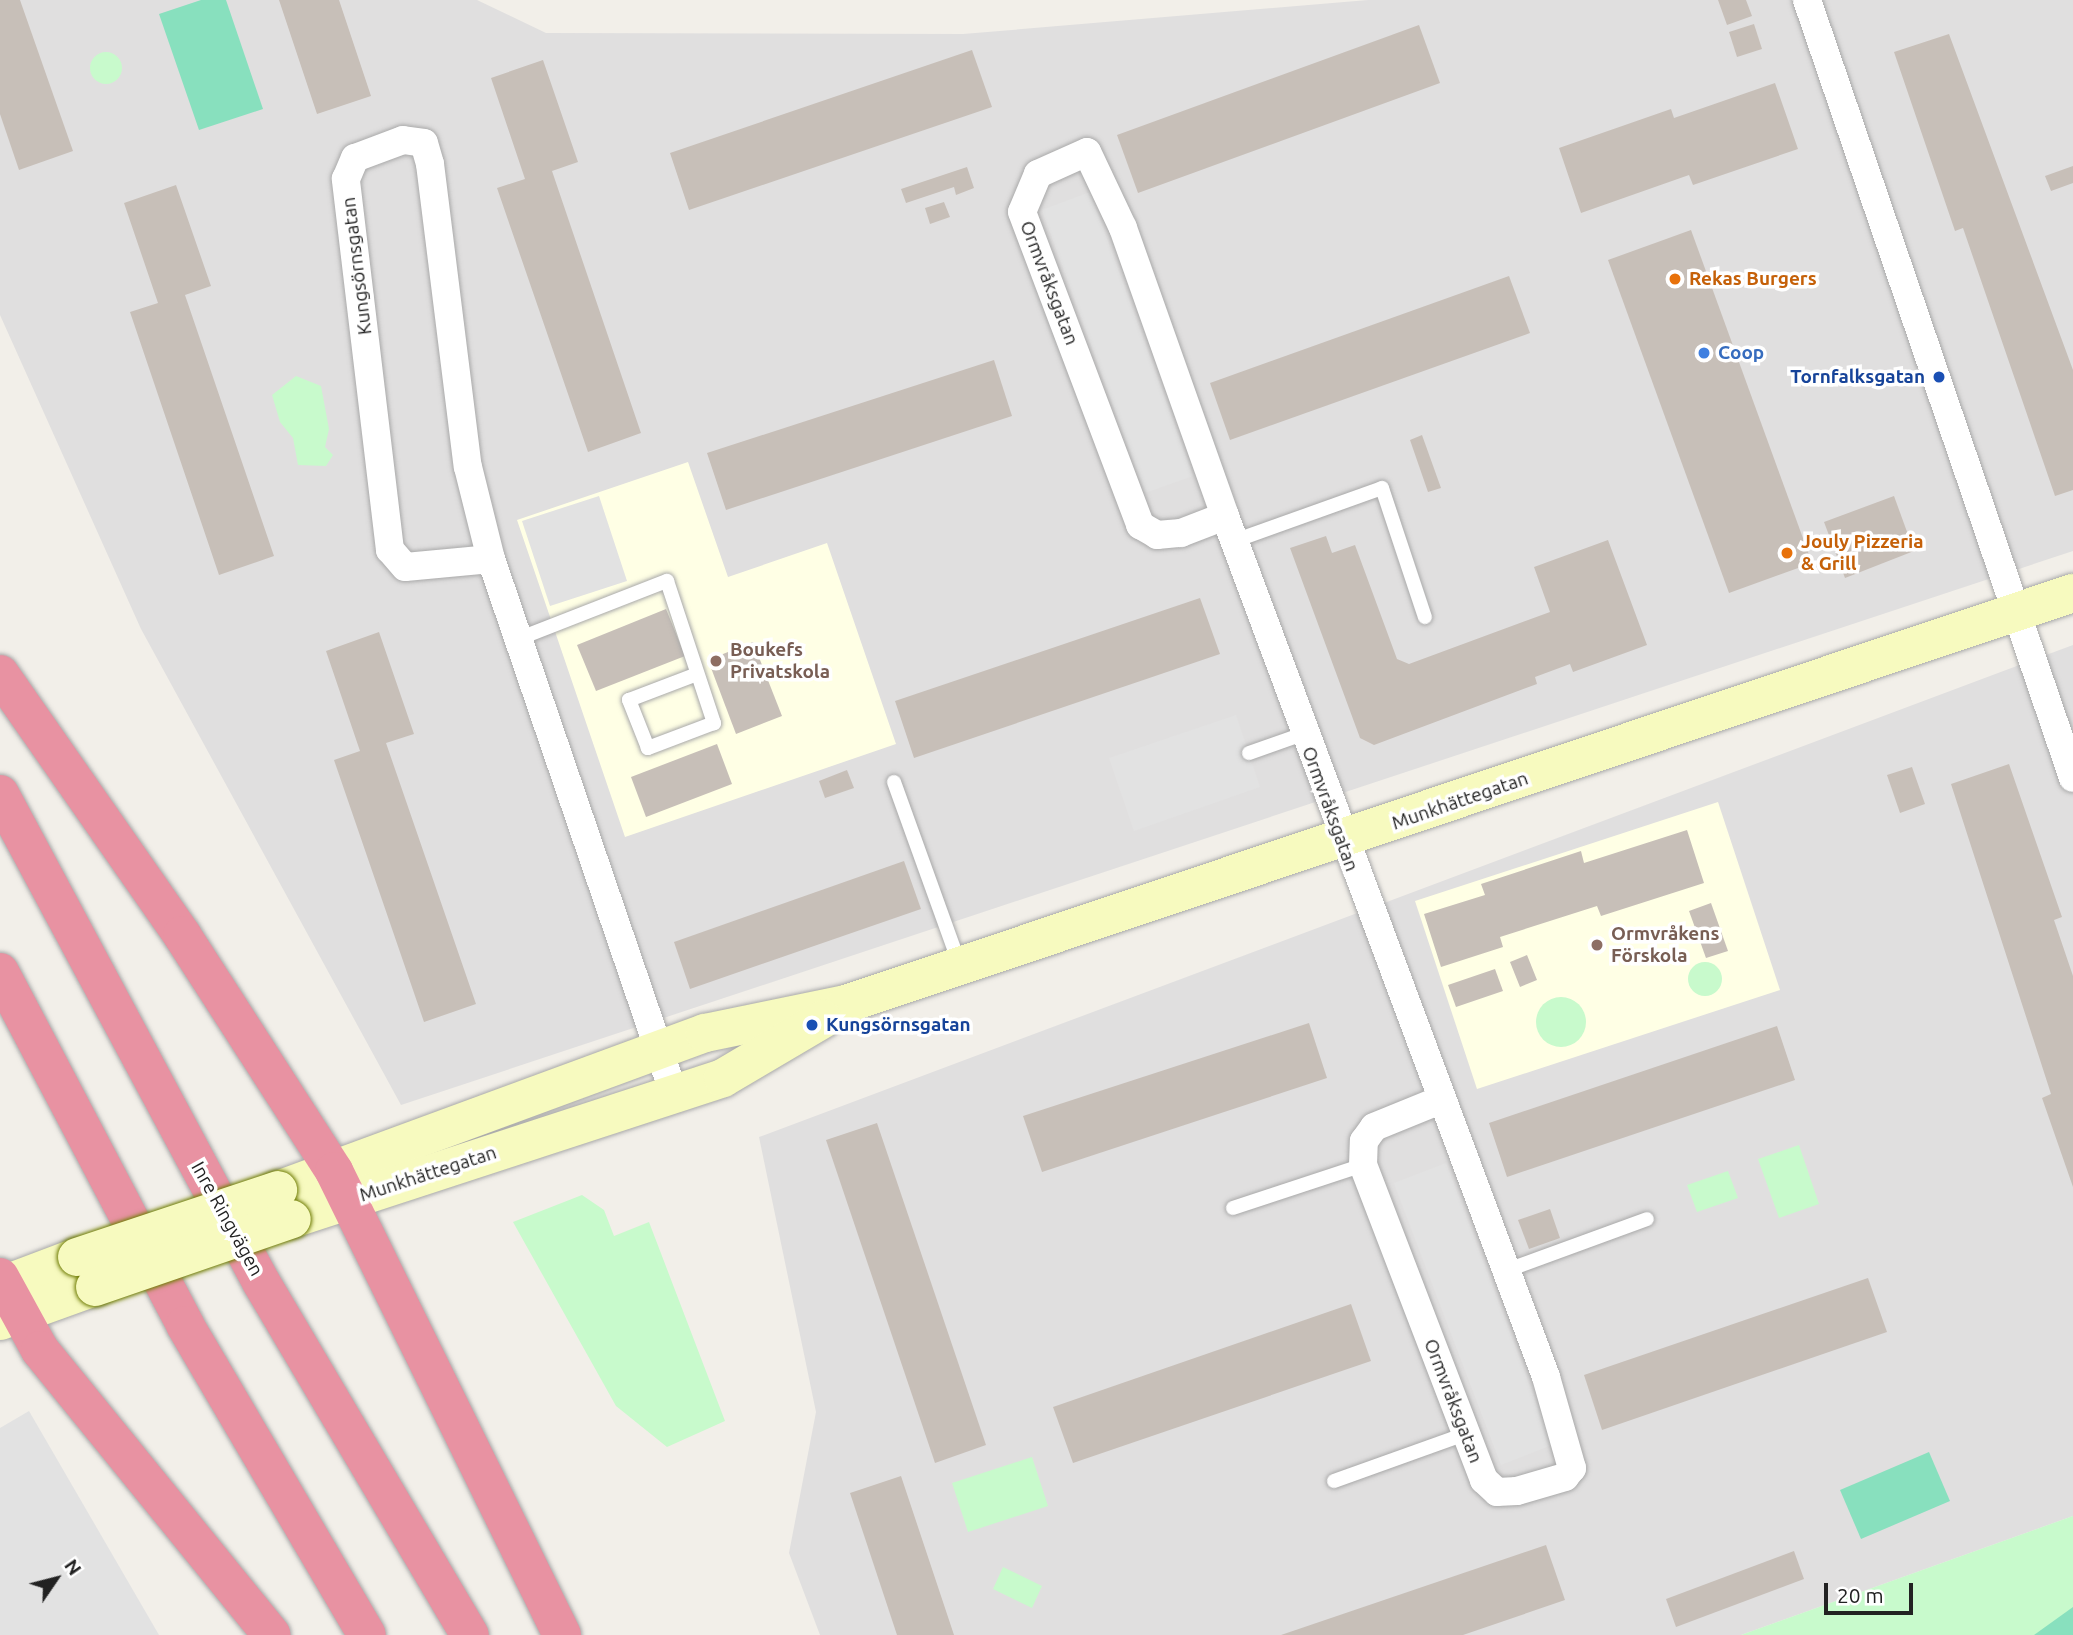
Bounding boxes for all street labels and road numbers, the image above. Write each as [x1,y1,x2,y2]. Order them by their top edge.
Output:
street label: Kungsörnsgatan [337,196,377,336]
street label: Ormvråksgatan [1015,218,1083,348]
street label: Ormvråksgatan [1297,743,1363,875]
street label: Munkhättegatan [1389,767,1531,835]
street label: Munkhättegatan [357,1141,499,1207]
street label: Inre Ringvägen [186,1158,268,1280]
street label: Ormvråksgatan [1419,1336,1487,1466]

